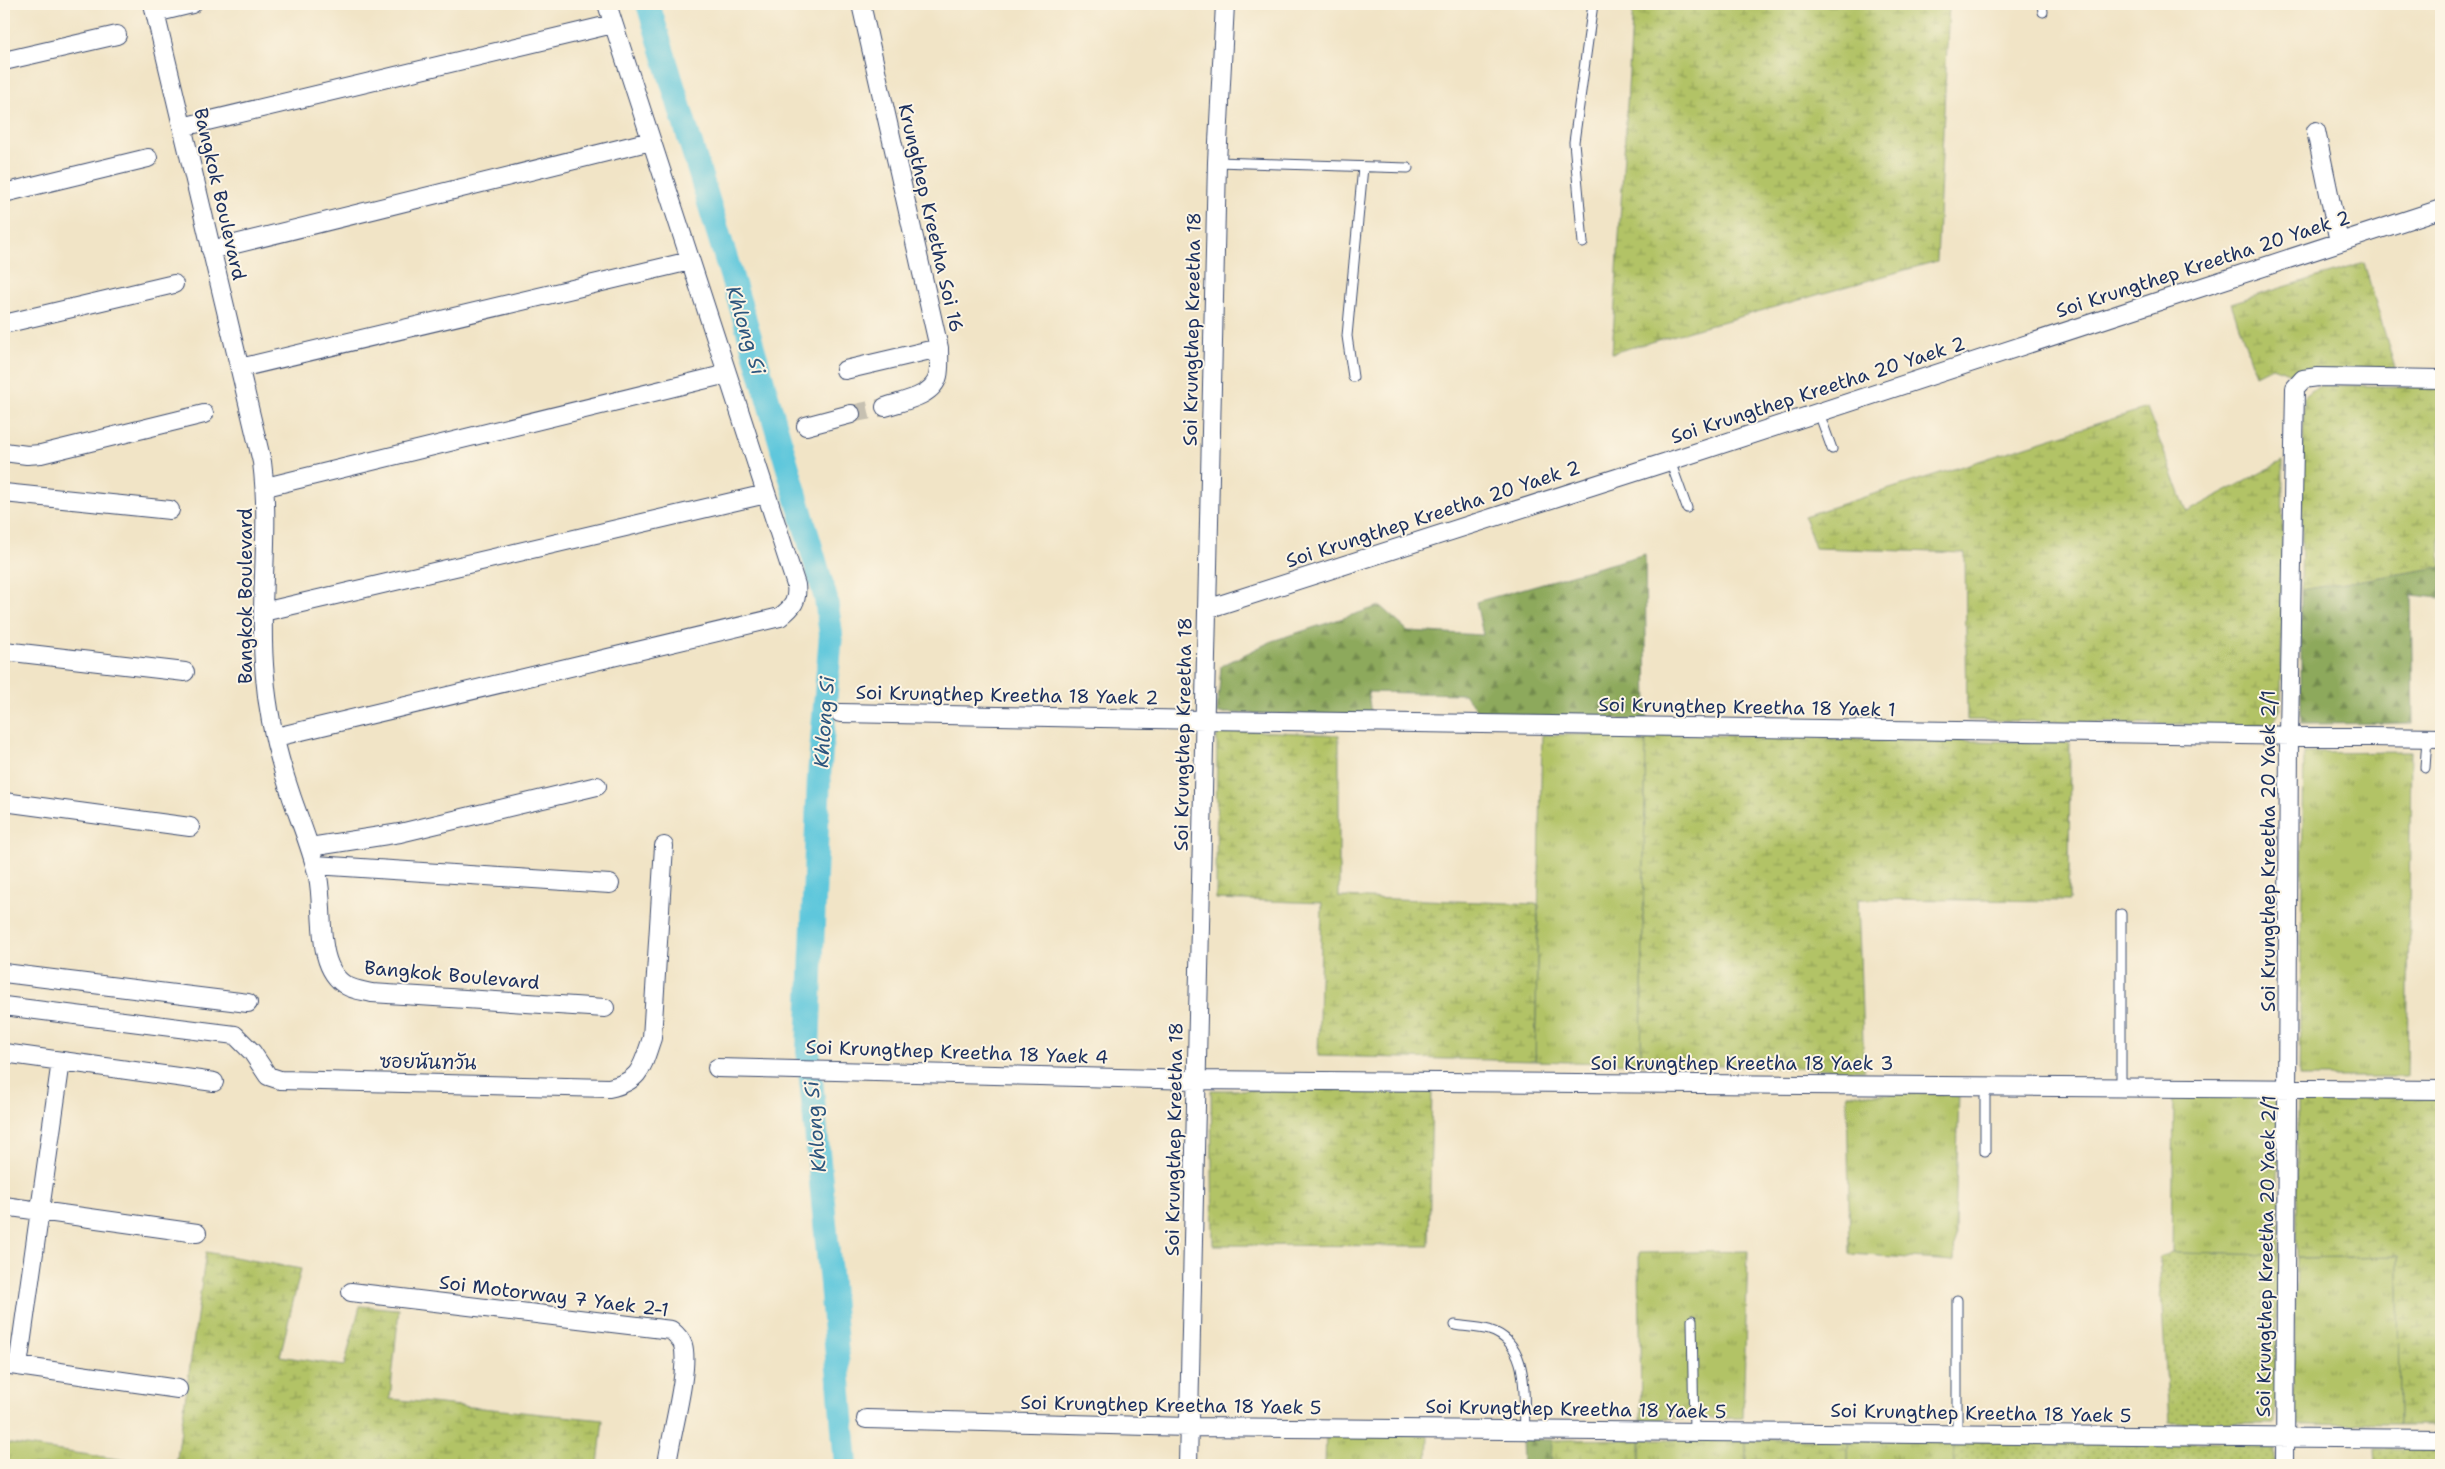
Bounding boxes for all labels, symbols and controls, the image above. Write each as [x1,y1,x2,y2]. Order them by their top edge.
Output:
street label: Krungthep Kreetha Soi 16 [893,101,969,335]
street label: Bangkok Boulevard [188,105,252,283]
street label: Soi Krungthep Kreetha 20 Yaek 2 [2053,205,2353,323]
street label: Soi Krungthep Kreetha 18 [1177,212,1207,446]
water label: Khlong Si [720,282,772,378]
street label: Soi Krungthep Kreetha 20 Yaek 2 [1668,331,1968,449]
street label: Soi Krungthep Kreetha 20 Yaek 2 [1283,455,1583,573]
street label: Bangkok Boulevard [233,508,258,684]
street label: Soi Krungthep Kreetha 18 [1168,617,1198,851]
water label: Khlong Si [808,675,840,769]
street label: Soi Krungthep Kreetha 18 Yaek 2 [855,680,1159,710]
street label: Soi Krungthep Kreetha 20 Yaek 2/1 [2256,690,2281,1012]
street label: Soi Krungthep Kreetha 18 Yaek 1 [1598,692,1896,722]
street label: Bangkok Boulevard [363,955,541,995]
street label: Soi Krungthep Kreetha 18 [1159,1022,1189,1256]
street label: Soi Krungthep Kreetha 18 Yaek 4 [805,1034,1109,1070]
street label: ซอยนันทวัน [379,1049,477,1075]
street label: Soi Krungthep Kreetha 18 Yaek 3 [1591,1051,1893,1076]
water label: Khlong Si [798,1080,832,1174]
street label: Soi Krungthep Kreetha 20 Yaek 2/1 [2251,1095,2281,1417]
street label: Soi Motorway 7 Yaek 2-1 [438,1270,670,1322]
street label: Soi Krungthep Kreetha 18 Yaek 5 [1020,1390,1322,1420]
street label: Soi Krungthep Kreetha 18 Yaek 5 [1425,1394,1727,1424]
street label: Soi Krungthep Kreetha 18 Yaek 5 [1830,1398,2132,1428]

